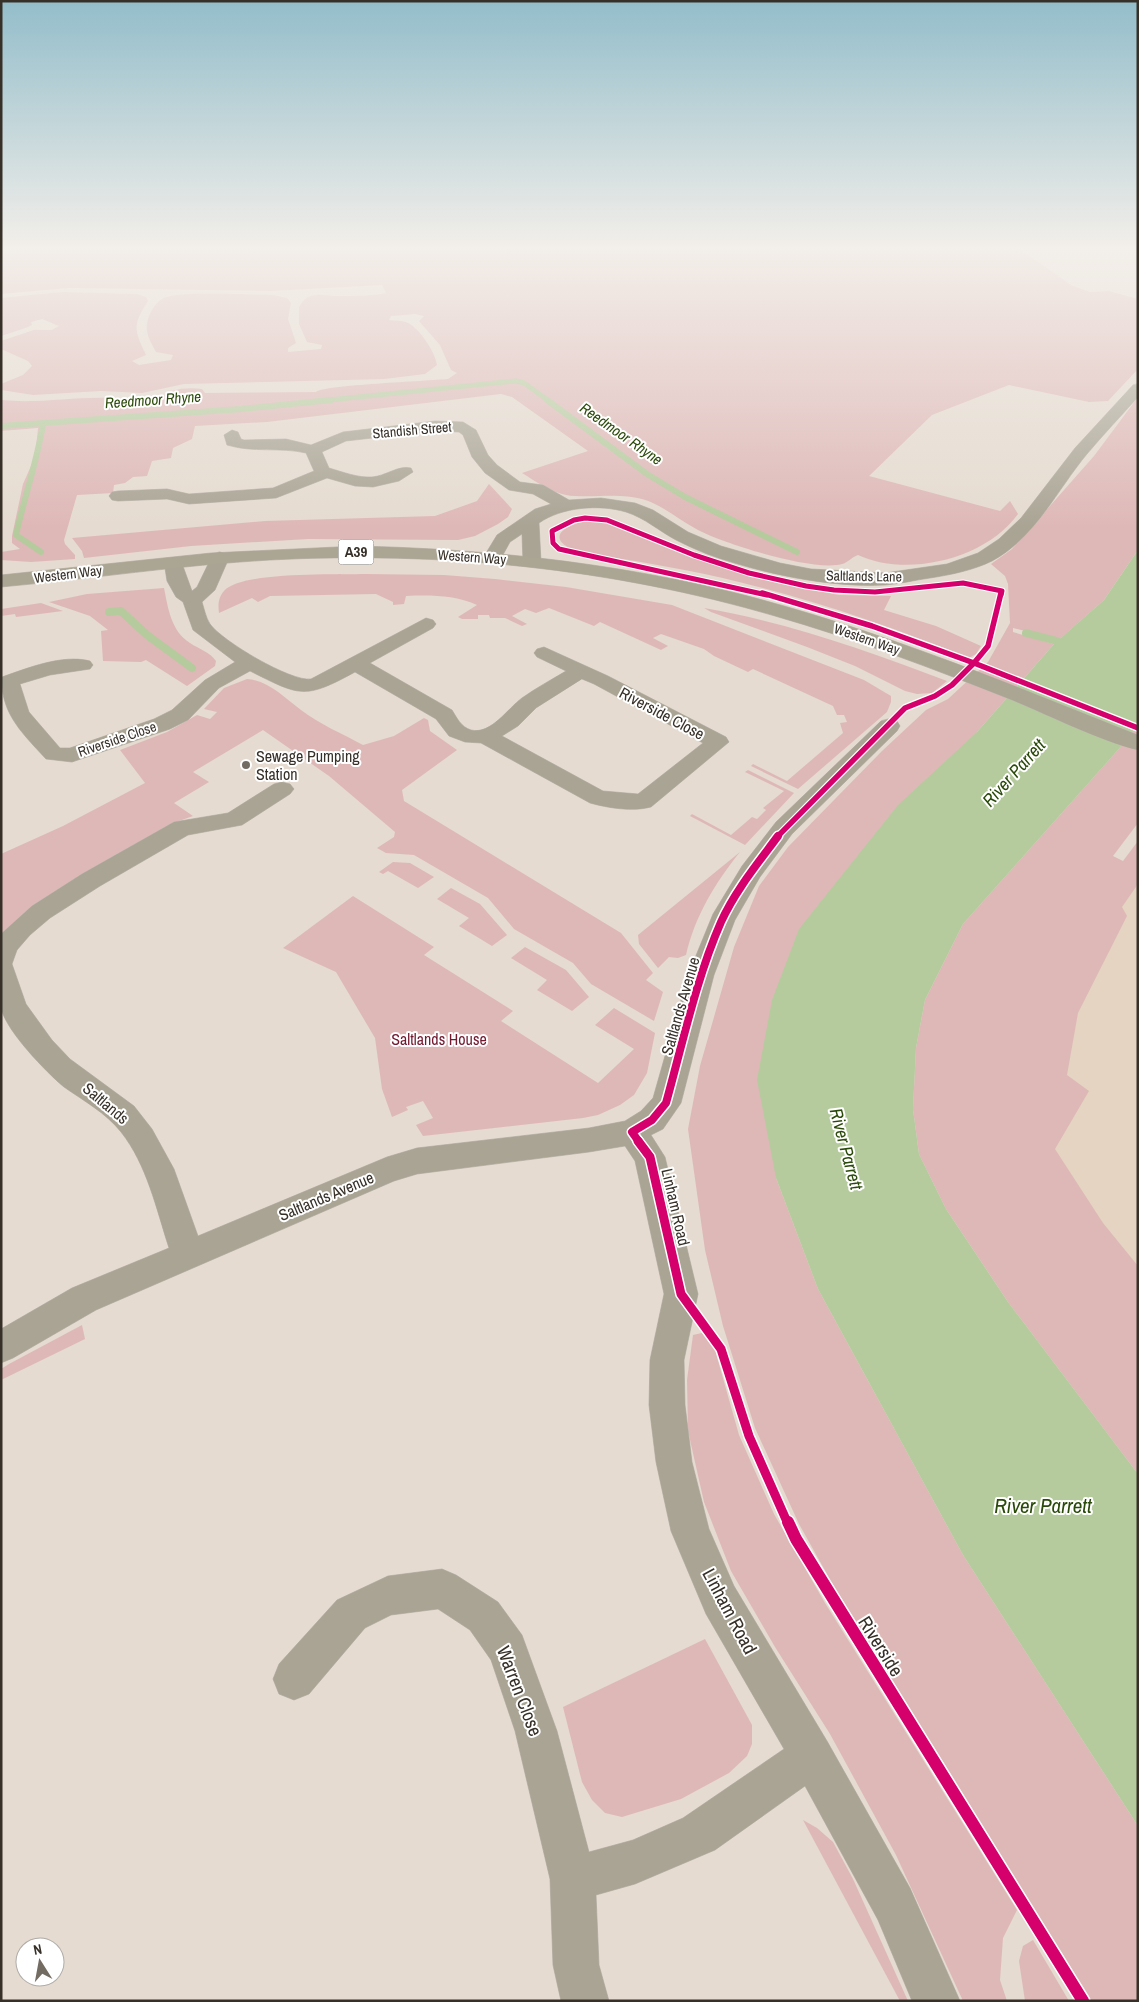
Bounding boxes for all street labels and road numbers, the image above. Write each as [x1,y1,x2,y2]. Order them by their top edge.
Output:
street label: Standish Street [372,418,452,442]
road number: A39 [338,540,374,564]
street label: Western Way [437,546,507,568]
street label: Western Way [33,561,103,587]
street label: Saltlands Lane [826,566,902,586]
street label: Western Way [832,619,902,659]
street label: Riverside Close [616,681,708,745]
street label: Riverside Close [75,717,159,761]
street label: Saltlands Avenue [655,954,705,1058]
street label: Saltlands [78,1077,134,1129]
street label: Saltlands Avenue [275,1166,377,1226]
street label: Linham Road [656,1166,696,1248]
street label: Linham Road [697,1564,763,1658]
street label: Riverside [852,1611,910,1681]
street label: Warren Close [491,1642,549,1740]

